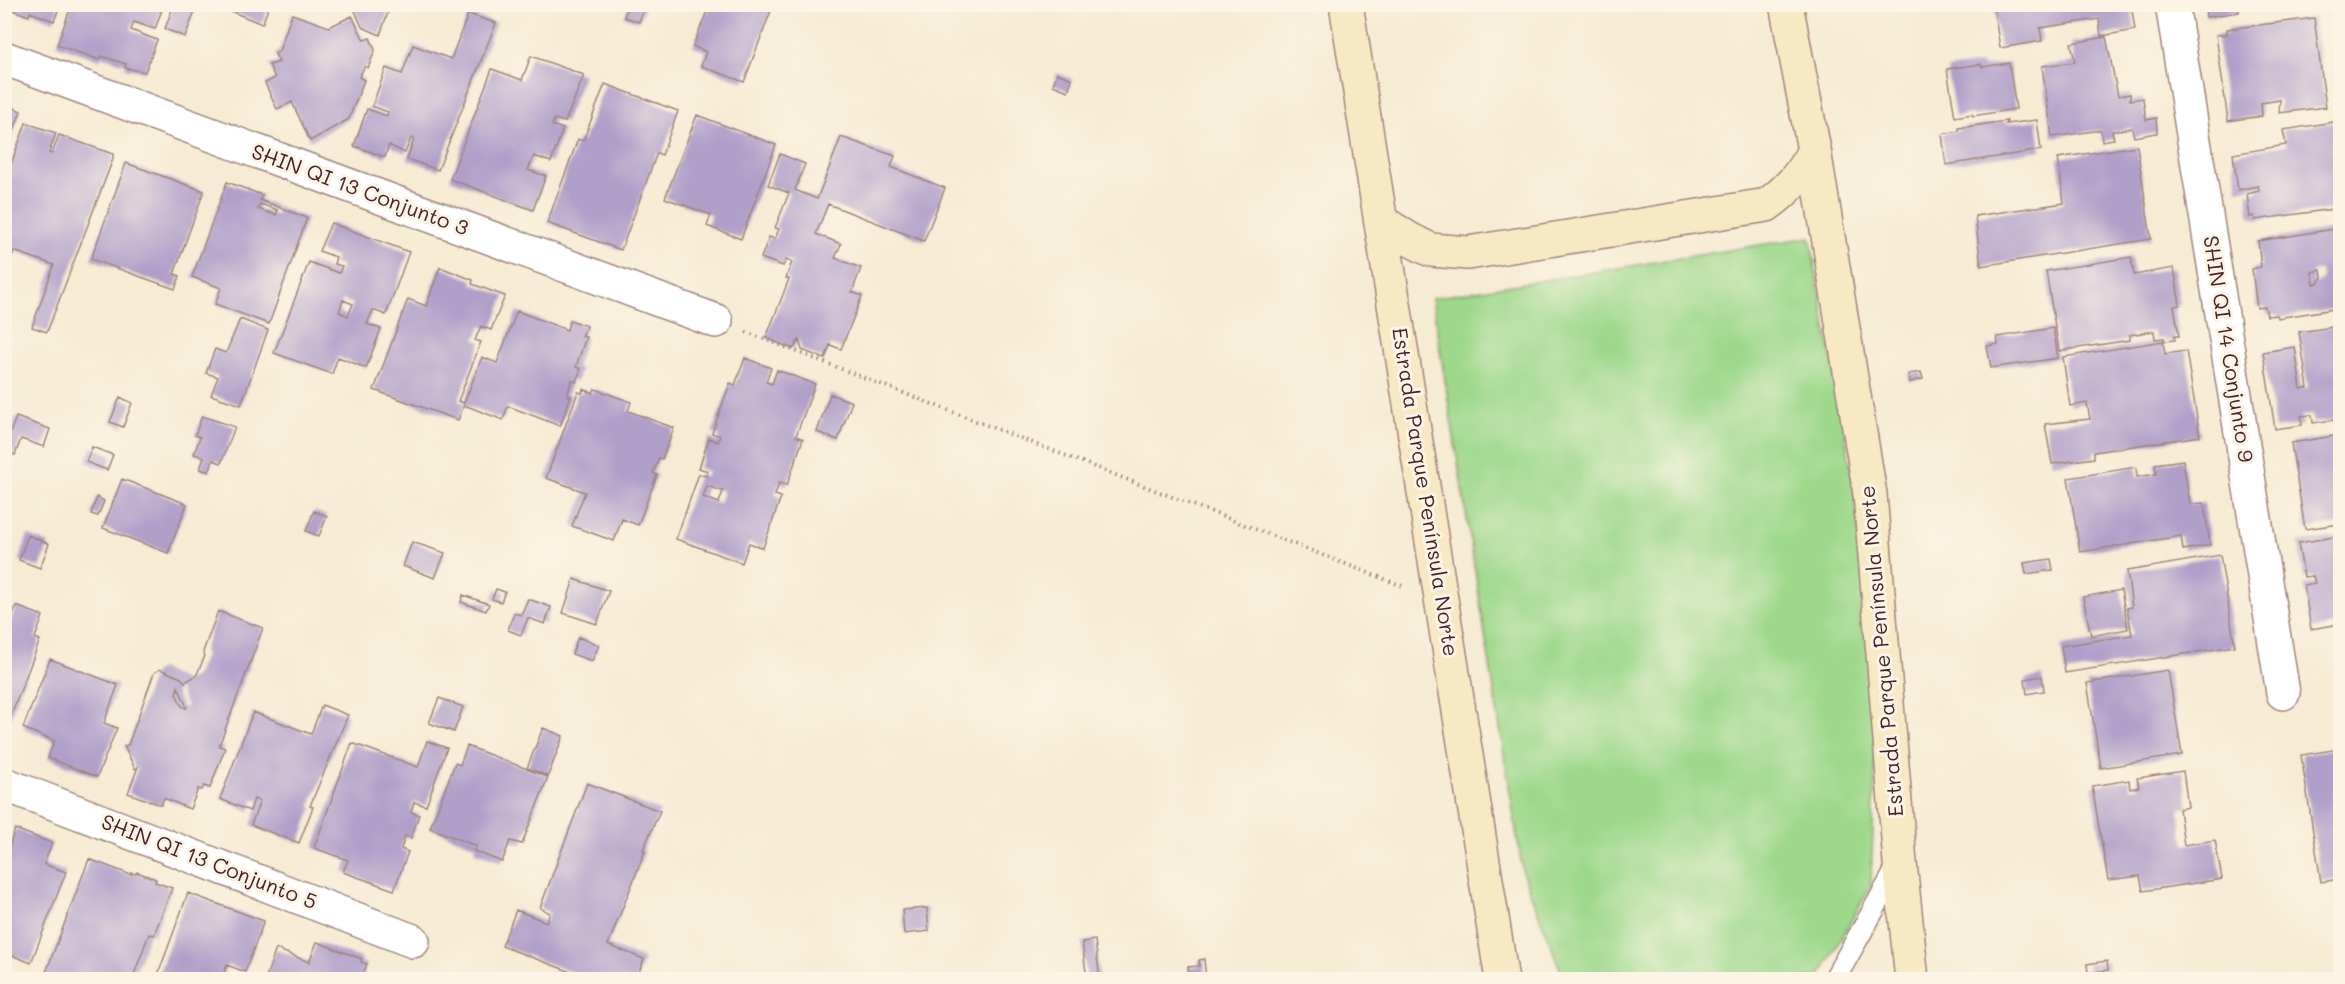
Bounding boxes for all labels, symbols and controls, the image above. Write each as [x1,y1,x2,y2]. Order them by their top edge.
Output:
street label: SHIN QI 13 Conjunto 3 [248,137,473,240]
street label: SHIN QI 14 Conjunto 9 [2198,234,2261,464]
street label: Estrada Parque Península Norte [1387,325,1466,658]
street label: Estrada Parque Península Norte [1853,484,1908,818]
street label: SHIN QI 13 Conjunto 5 [98,807,321,914]

